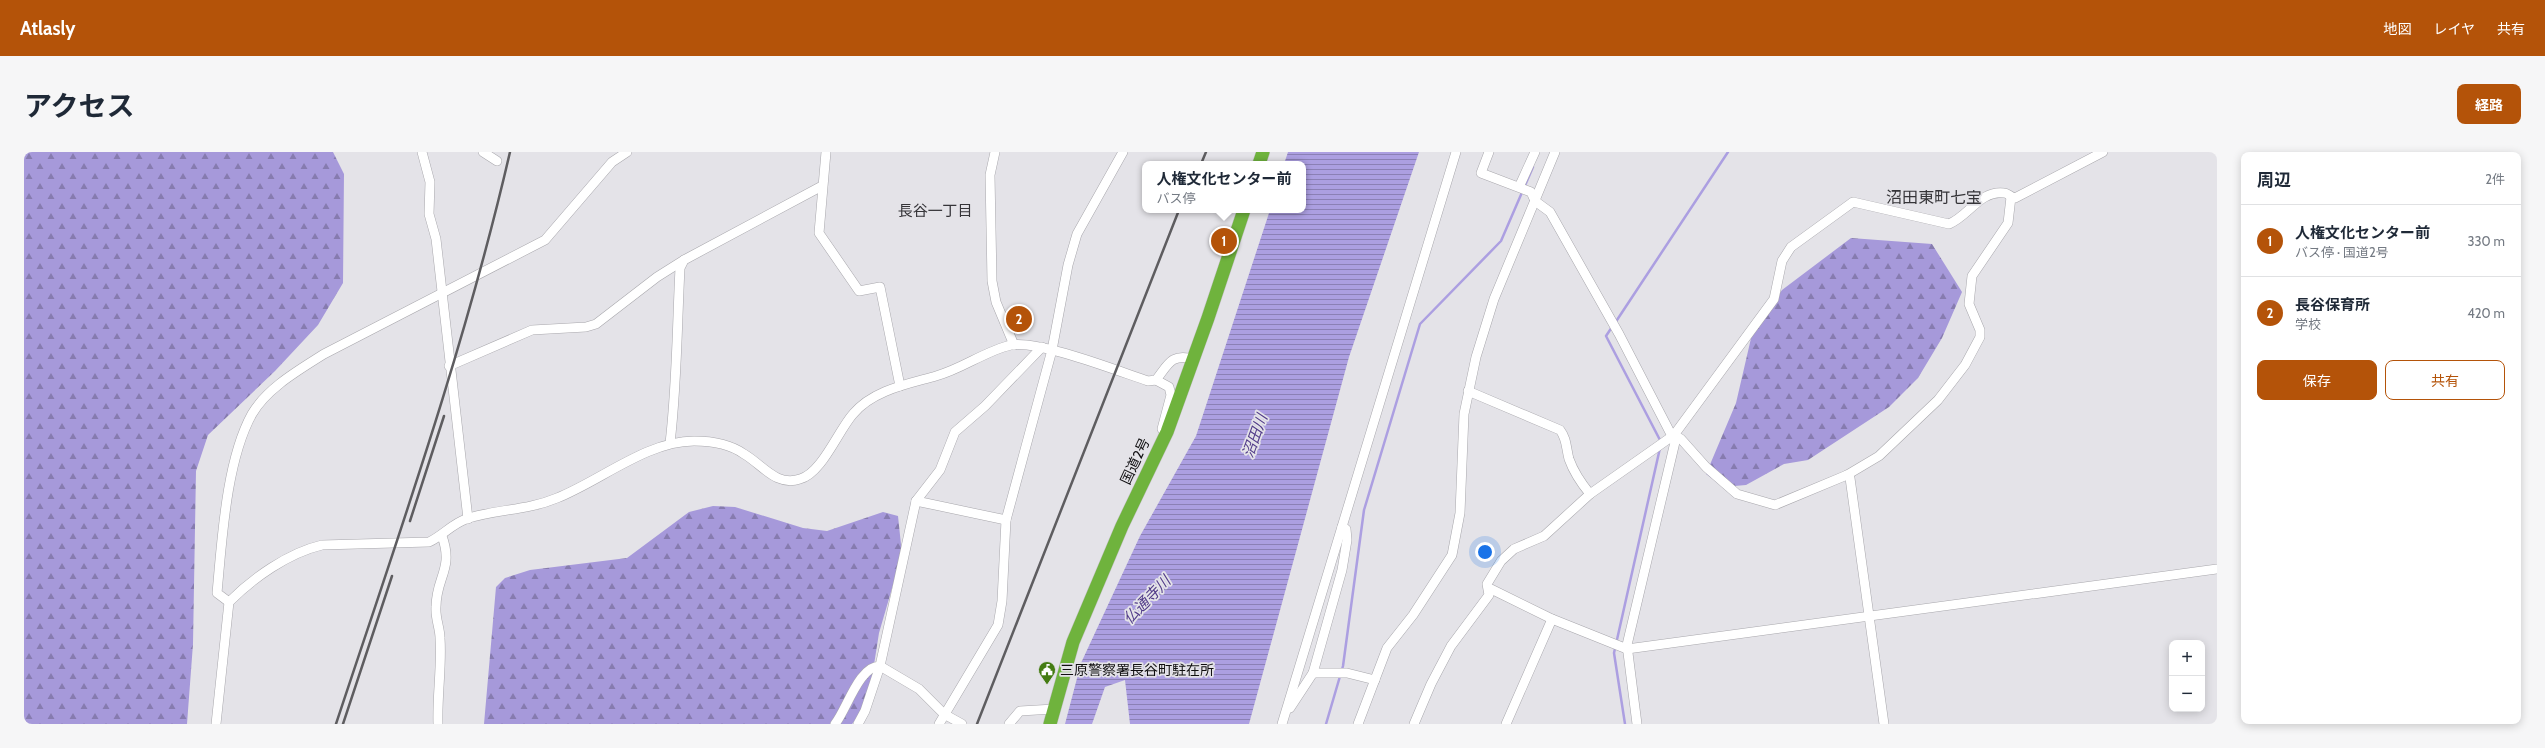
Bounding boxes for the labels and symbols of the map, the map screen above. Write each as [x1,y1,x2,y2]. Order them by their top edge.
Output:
district label: 沼田東町七宝 [1886,188,1982,207]
district label: 長谷一丁目 [897,202,973,220]
pin: 1 [1211,226,1237,256]
pin: 2 [1006,304,1032,334]
water label: 沼田川 [1239,410,1272,460]
street label: 国道2号 [1116,435,1154,487]
your location [1475,542,1495,562]
water label: 仏通寺川 [1120,571,1176,628]
public building icon: 三原警察署長谷町駐在所 [1037,660,1057,685]
place label: 三原警察署長谷町駐在所 [1060,661,1214,679]

